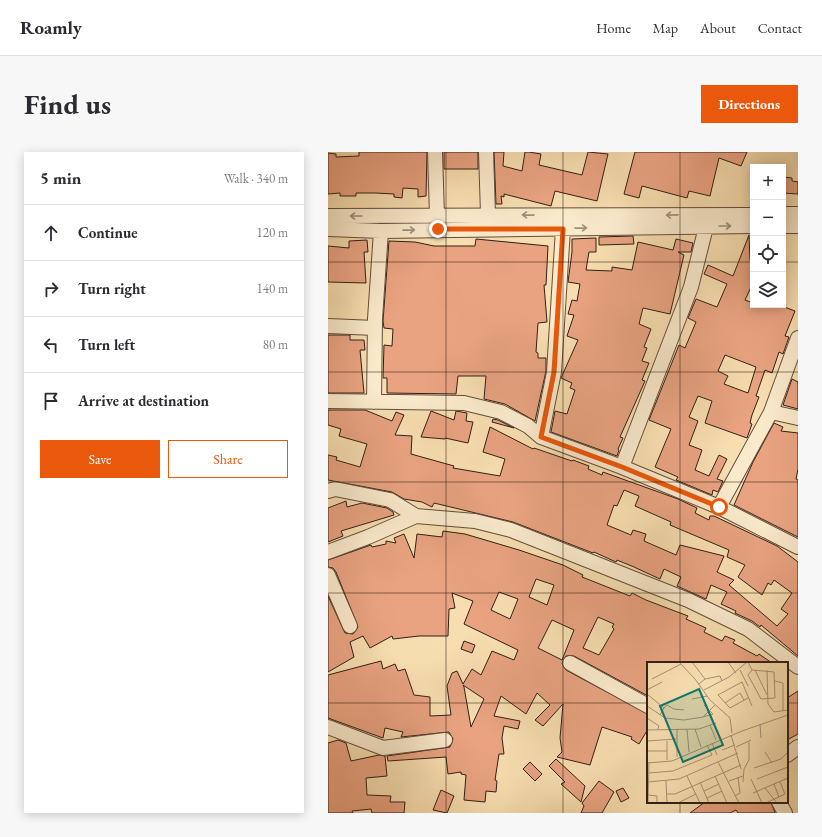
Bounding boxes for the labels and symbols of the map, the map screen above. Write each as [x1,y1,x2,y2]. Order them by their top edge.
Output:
one-way arrow [522,211,535,219]
one-way arrow [666,211,679,219]
one-way arrow [350,212,363,220]
route end [429,220,447,238]
one-way arrow [718,223,731,230]
one-way arrow [574,225,587,232]
one-way arrow [402,226,415,234]
route start [710,498,728,516]
inset map [647,662,788,803]

